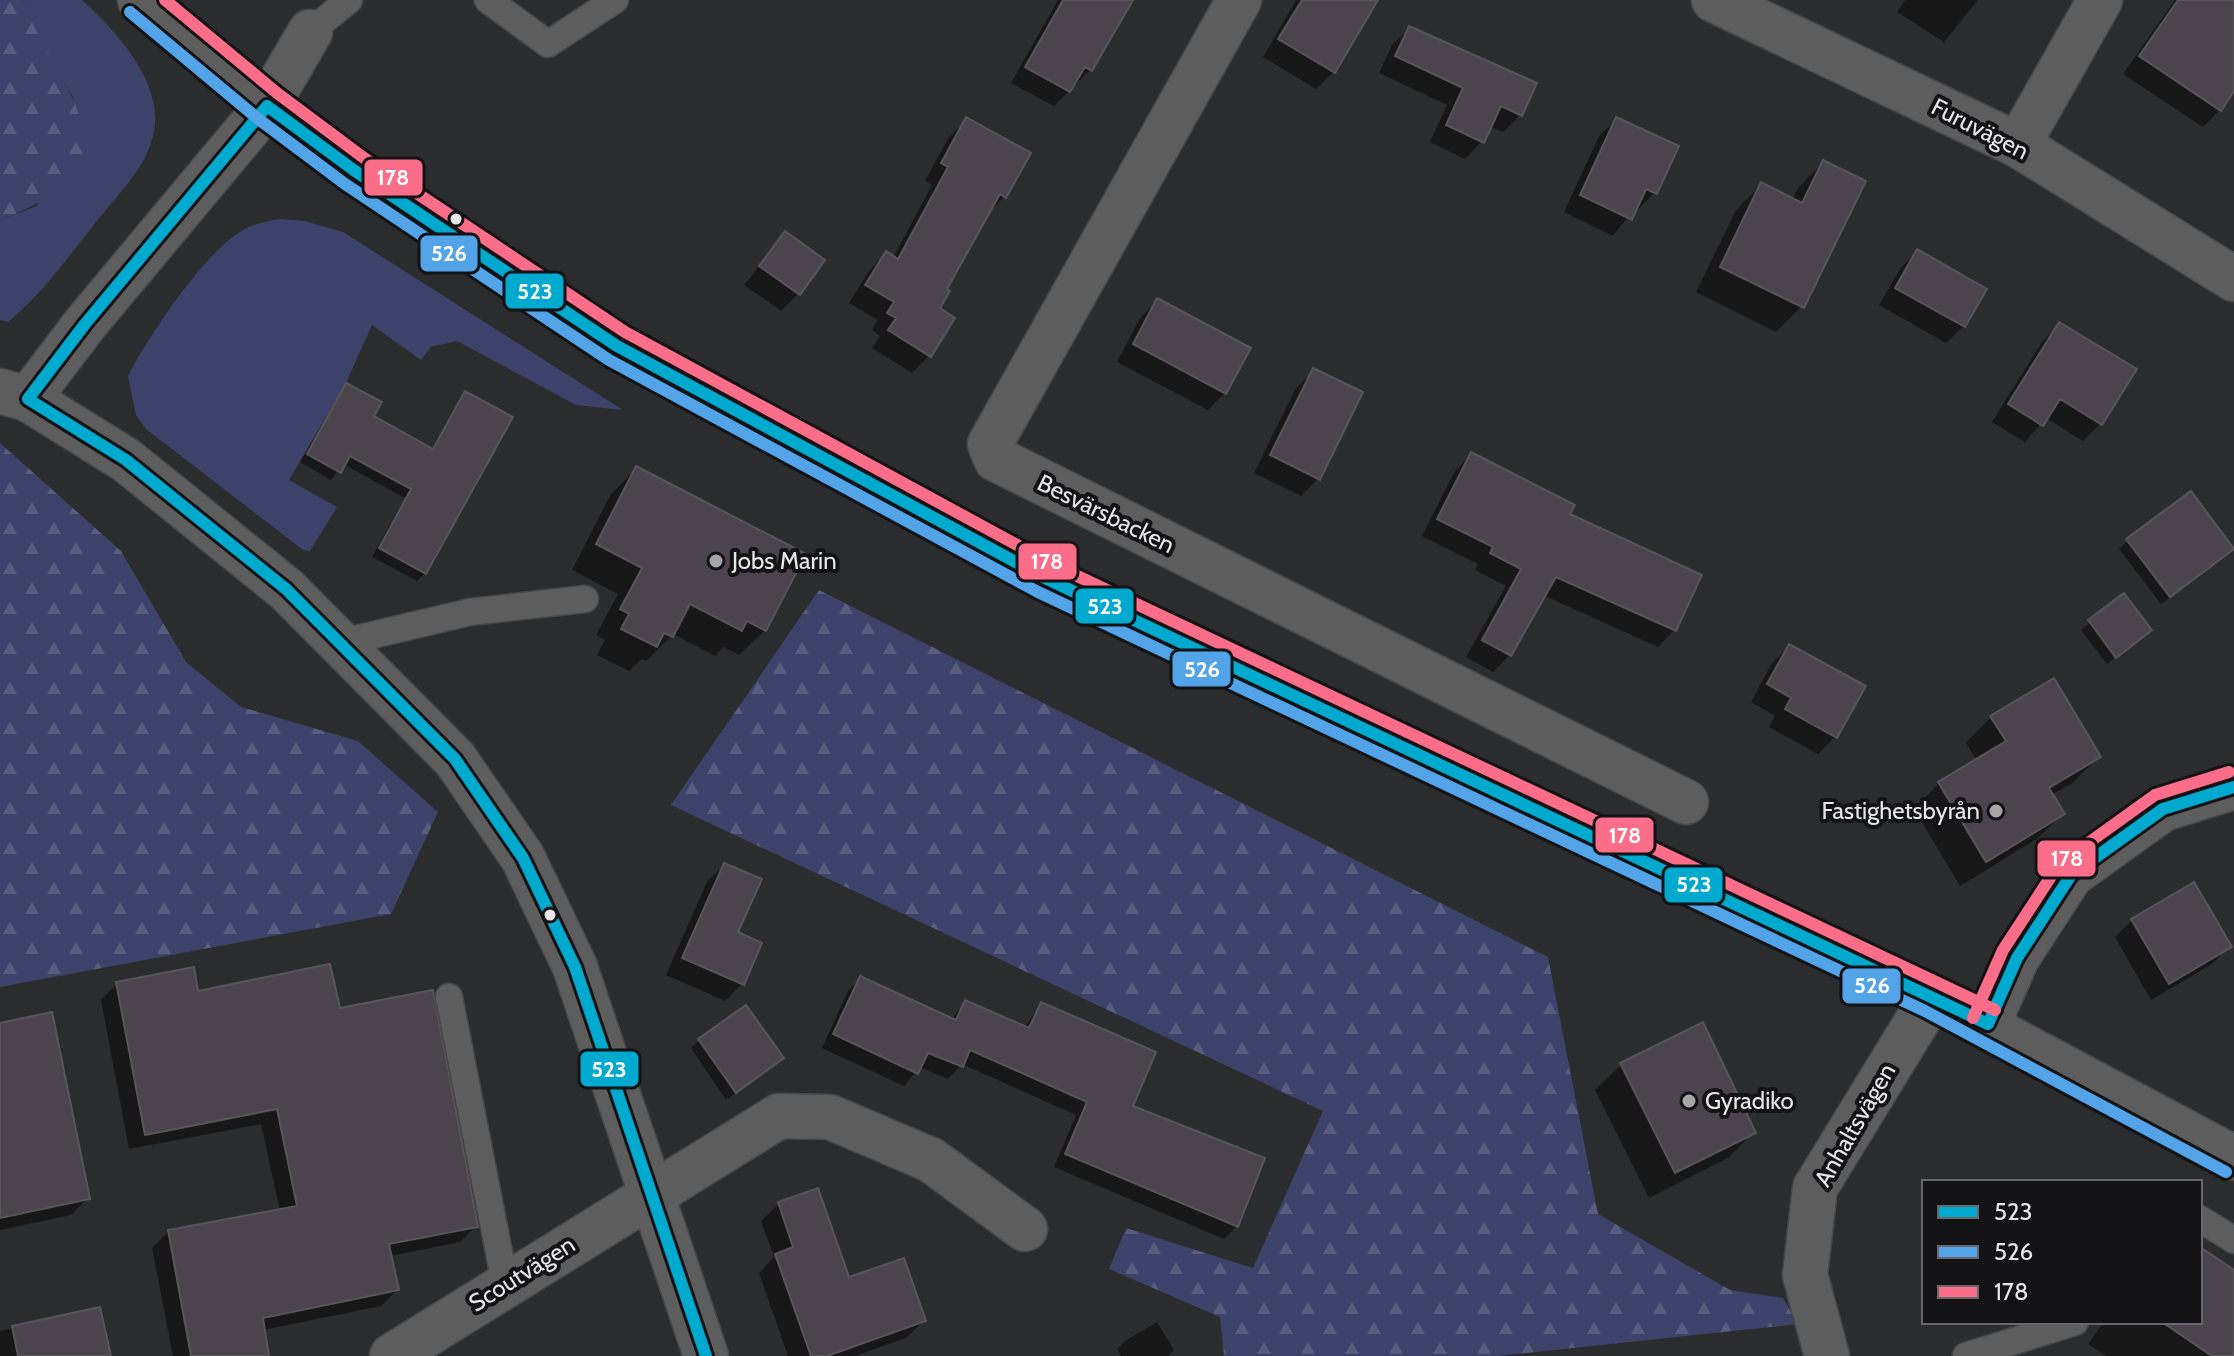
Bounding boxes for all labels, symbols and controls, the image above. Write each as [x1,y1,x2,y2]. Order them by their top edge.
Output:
street label: Furuvägen [1927,92,2034,165]
line badge: 178 [363,158,424,197]
text: 178 [377,164,409,191]
unlabelled marker [448,211,464,227]
line badge: 526 [419,234,479,273]
text: 526 [431,240,467,267]
line badge: 523 [504,272,565,310]
text: 523 [517,278,553,305]
street label: Besvärsbacken [1033,468,1180,559]
line badge: 178 [1017,542,1078,581]
place label: Jobs Marin [731,546,837,575]
text: 178 [1031,548,1063,575]
marker: Jobs Marin [707,552,725,570]
line badge: 523 [1074,587,1135,625]
text: 523 [1087,593,1123,620]
line badge: 526 [1171,650,1232,688]
text: 526 [1184,656,1220,683]
place label: Fastighetsbyrån [1821,796,1980,825]
marker: Fastighetsbyrån [1987,802,2005,820]
line badge: 178 [1594,816,1655,854]
text: 178 [1609,822,1641,849]
line badge: 178 [2036,839,2097,878]
text: 178 [2051,845,2083,872]
line badge: 523 [1663,866,1724,904]
text: 523 [1676,871,1712,898]
unlabelled marker [542,907,558,923]
line badge: 526 [1841,967,1902,1005]
text: 526 [1854,972,1890,999]
line badge: 523 [579,1050,640,1088]
text: 523 [591,1056,627,1083]
street label: Anhaltsvägen [1808,1058,1901,1191]
place label: Gyradiko [1705,1086,1794,1115]
marker: Gyradiko [1680,1092,1698,1110]
legend [1922,1180,2202,1324]
text: 523 [1994,1197,2033,1226]
street label: Scoutvägen [463,1230,580,1318]
text: 526 [1994,1237,2033,1266]
text: 178 [1994,1277,2028,1306]

